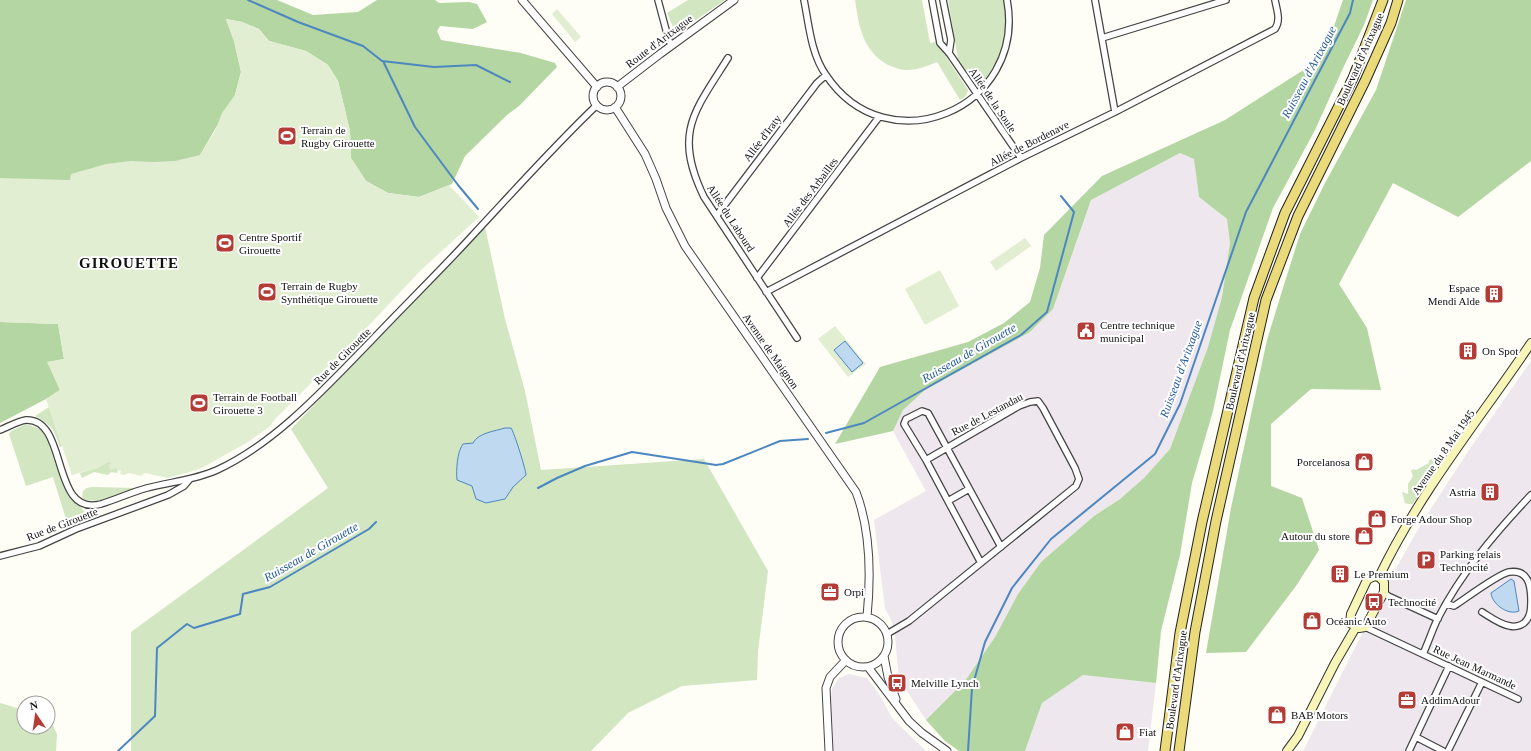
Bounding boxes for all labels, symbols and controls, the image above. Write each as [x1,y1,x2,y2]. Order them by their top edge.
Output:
street label: Boulevard d'Aritxague [1334,11,1386,107]
street label: Route d'Aritxague [623,12,695,70]
water label: Ruisseau d'Aritxague [1278,23,1339,121]
street label: Allée de la Soule [967,65,1019,135]
street label: Allée d'Iraty [741,112,784,164]
street label: Allée de Bordenave [987,118,1071,168]
place label: Terrain de Rugby Girouette [301,124,375,149]
sports icon: Terrain de Rugby Girouette [276,125,298,147]
street label: Allée des Arbailles [780,155,840,229]
street label: Allée du Labourd [705,182,757,254]
place label: Centre Sportif Girouette [239,231,302,256]
sports icon: Centre Sportif Girouette [214,232,236,254]
district label: GIROUETTE [79,255,179,271]
place label: Terrain de Rugby Synthétique Girouette [281,280,378,305]
sports icon: Terrain de Rugby Synthétique Girouette [256,281,278,303]
place label: Espace Mendi Alde [1428,282,1480,307]
building icon: Espace Mendi Alde [1483,283,1505,305]
street label: Avenue de Maignon [741,311,802,391]
street label: Boulevard d'Aritxague [1223,311,1257,411]
water label: Ruisseau d'Aritxague [1157,318,1205,420]
place label: Centre technique municipal [1100,319,1175,344]
water label: Ruisseau de Girouette [919,320,1019,386]
public building icon: Centre technique municipal [1075,320,1097,342]
street label: Rue de Girouette [311,325,373,387]
building icon: On Spot [1457,340,1479,362]
place label: On Spot [1482,345,1518,357]
street label: Rue de Lestandau [949,390,1025,438]
place label: Terrain de Football Girouette 3 [213,391,297,416]
sports icon: Terrain de Football Girouette 3 [188,392,210,414]
street label: Avenue du 8 Mai 1945 [1409,407,1477,497]
shop icon: Porcelanosa [1353,451,1375,473]
place label: Porcelanosa [1297,456,1350,468]
building icon: Astria [1479,481,1501,503]
place label: Astria [1449,486,1476,498]
street label: Rue de Girouette [25,505,99,543]
shop icon: Forge Adour Shop [1366,508,1388,530]
place label: Forge Adour Shop [1391,513,1473,525]
water label: Ruisseau de Girouette [261,519,361,585]
shop icon: Autour du store [1353,525,1375,547]
place label: Autour du store [1281,530,1350,542]
place label: Parking relais Technocité [1440,548,1501,573]
parking icon: Parking relais Technocité [1415,549,1437,571]
building icon: Le Premium [1329,563,1351,585]
place label: Le Premium [1354,568,1409,580]
office icon: Orpi [819,581,841,603]
place label: Orpi [844,586,864,598]
bus stop icon: Technocité [1363,591,1385,613]
place label: Technocité [1388,596,1436,608]
shop icon: Océanic Auto [1301,610,1323,632]
place label: Océanic Auto [1326,615,1387,627]
street label: Boulevard d'Aritxague [1163,630,1189,730]
street label: Rue Jean Marmande [1431,642,1519,692]
bus stop icon: Melville Lynch [886,672,908,694]
place label: Melville Lynch [911,677,979,689]
office icon: AddimAdour [1396,689,1418,711]
place label: AddimAdour [1421,694,1480,706]
north arrow [16,695,56,735]
text: N [29,699,39,712]
shop icon: BAB Motors [1266,704,1288,726]
place label: BAB Motors [1291,709,1348,721]
shop icon: Fiat [1114,721,1136,743]
place label: Fiat [1139,726,1156,738]

